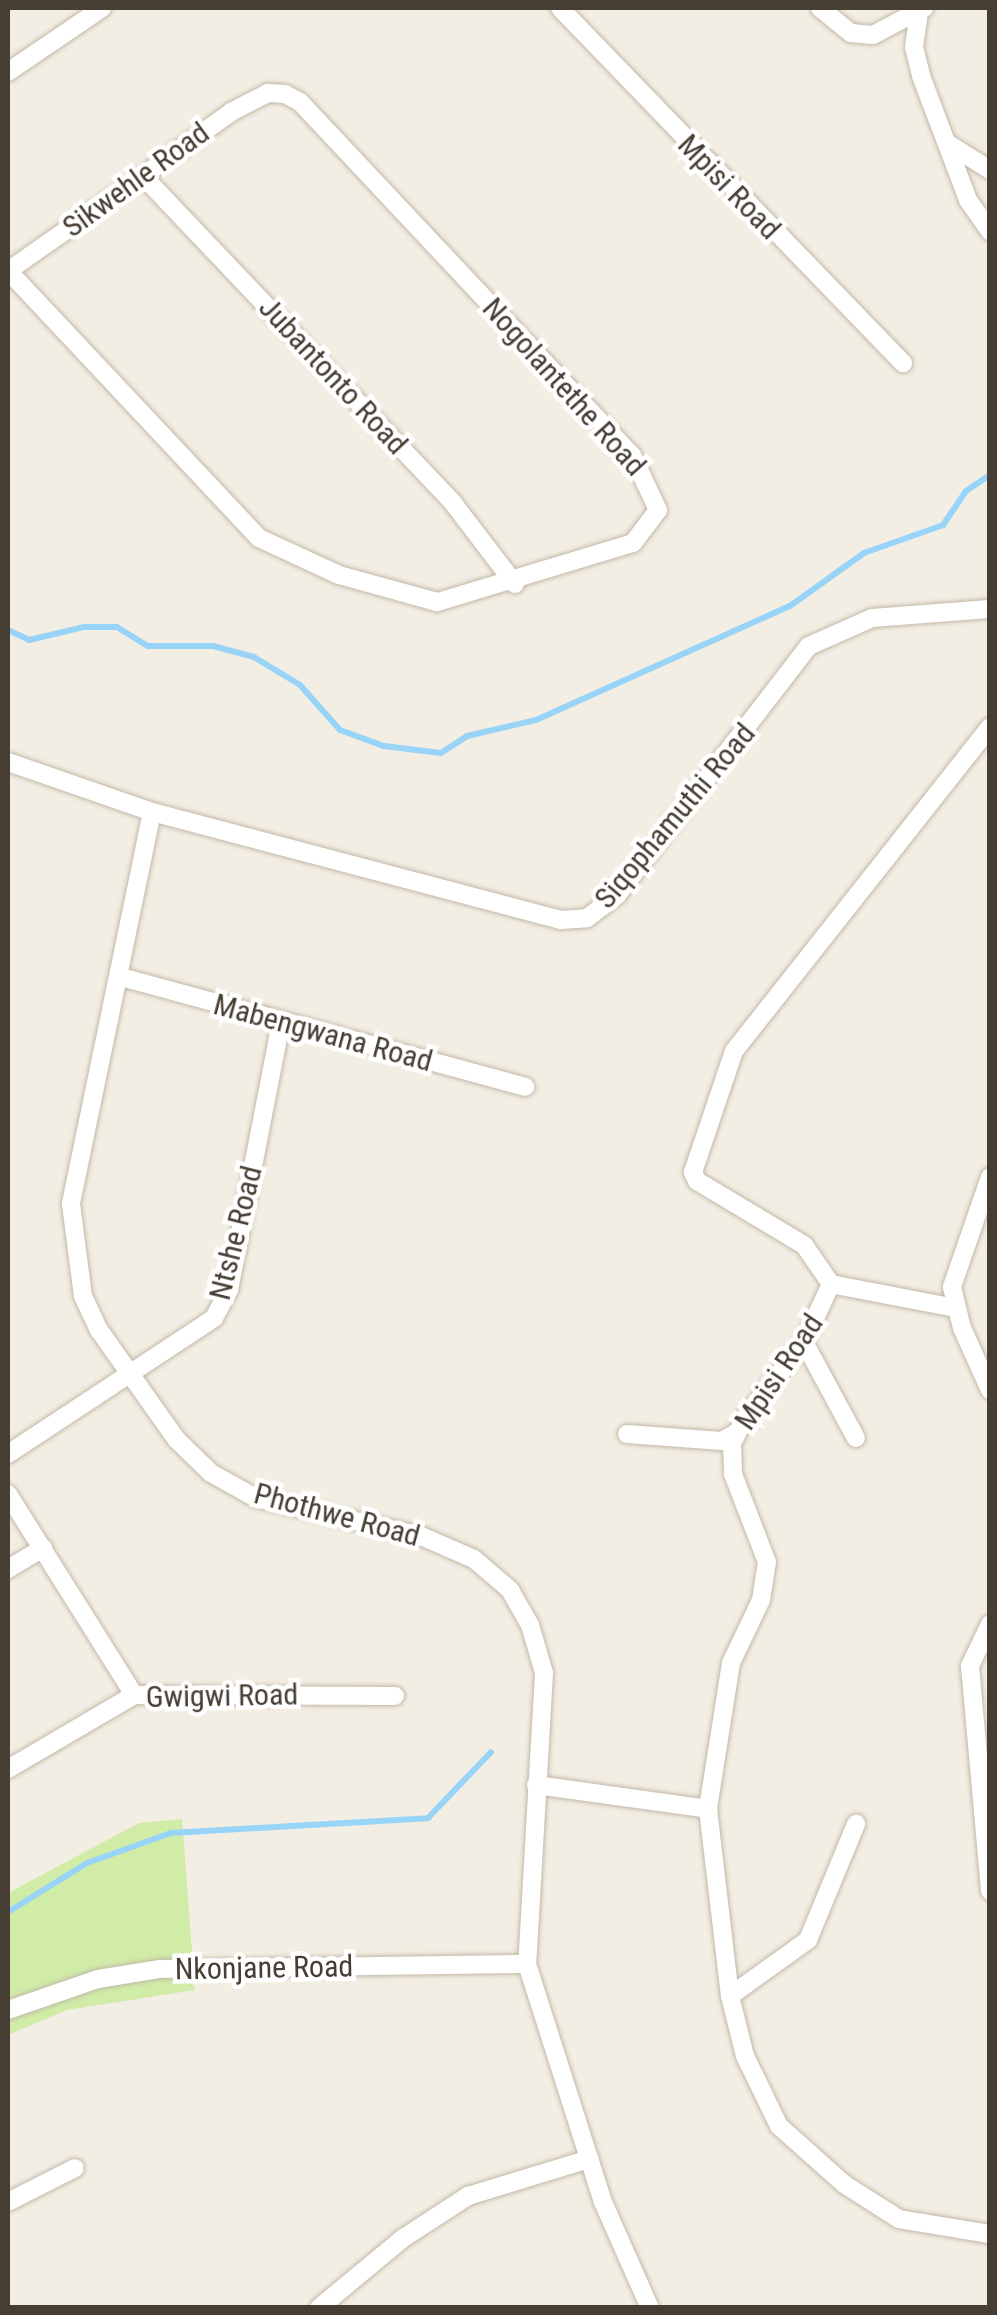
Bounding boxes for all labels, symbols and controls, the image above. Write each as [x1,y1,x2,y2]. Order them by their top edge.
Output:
street label: Sikwehle Road [56,115,216,245]
street label: Mpisi Road [670,127,788,247]
street label: Jubantonto Road [251,290,415,462]
street label: Nogolantethe Road [475,291,653,483]
street label: Siqophamuthi Road [587,716,763,916]
street label: Mabengwana Road [210,986,436,1080]
street label: Ntshe Road [202,1162,270,1304]
street label: Mpisi Road [727,1307,831,1437]
street label: Phothwe Road [250,1476,424,1554]
street label: Gwigwi Road [145,1677,299,1715]
street label: Nkonjane Road [174,1948,354,1988]

